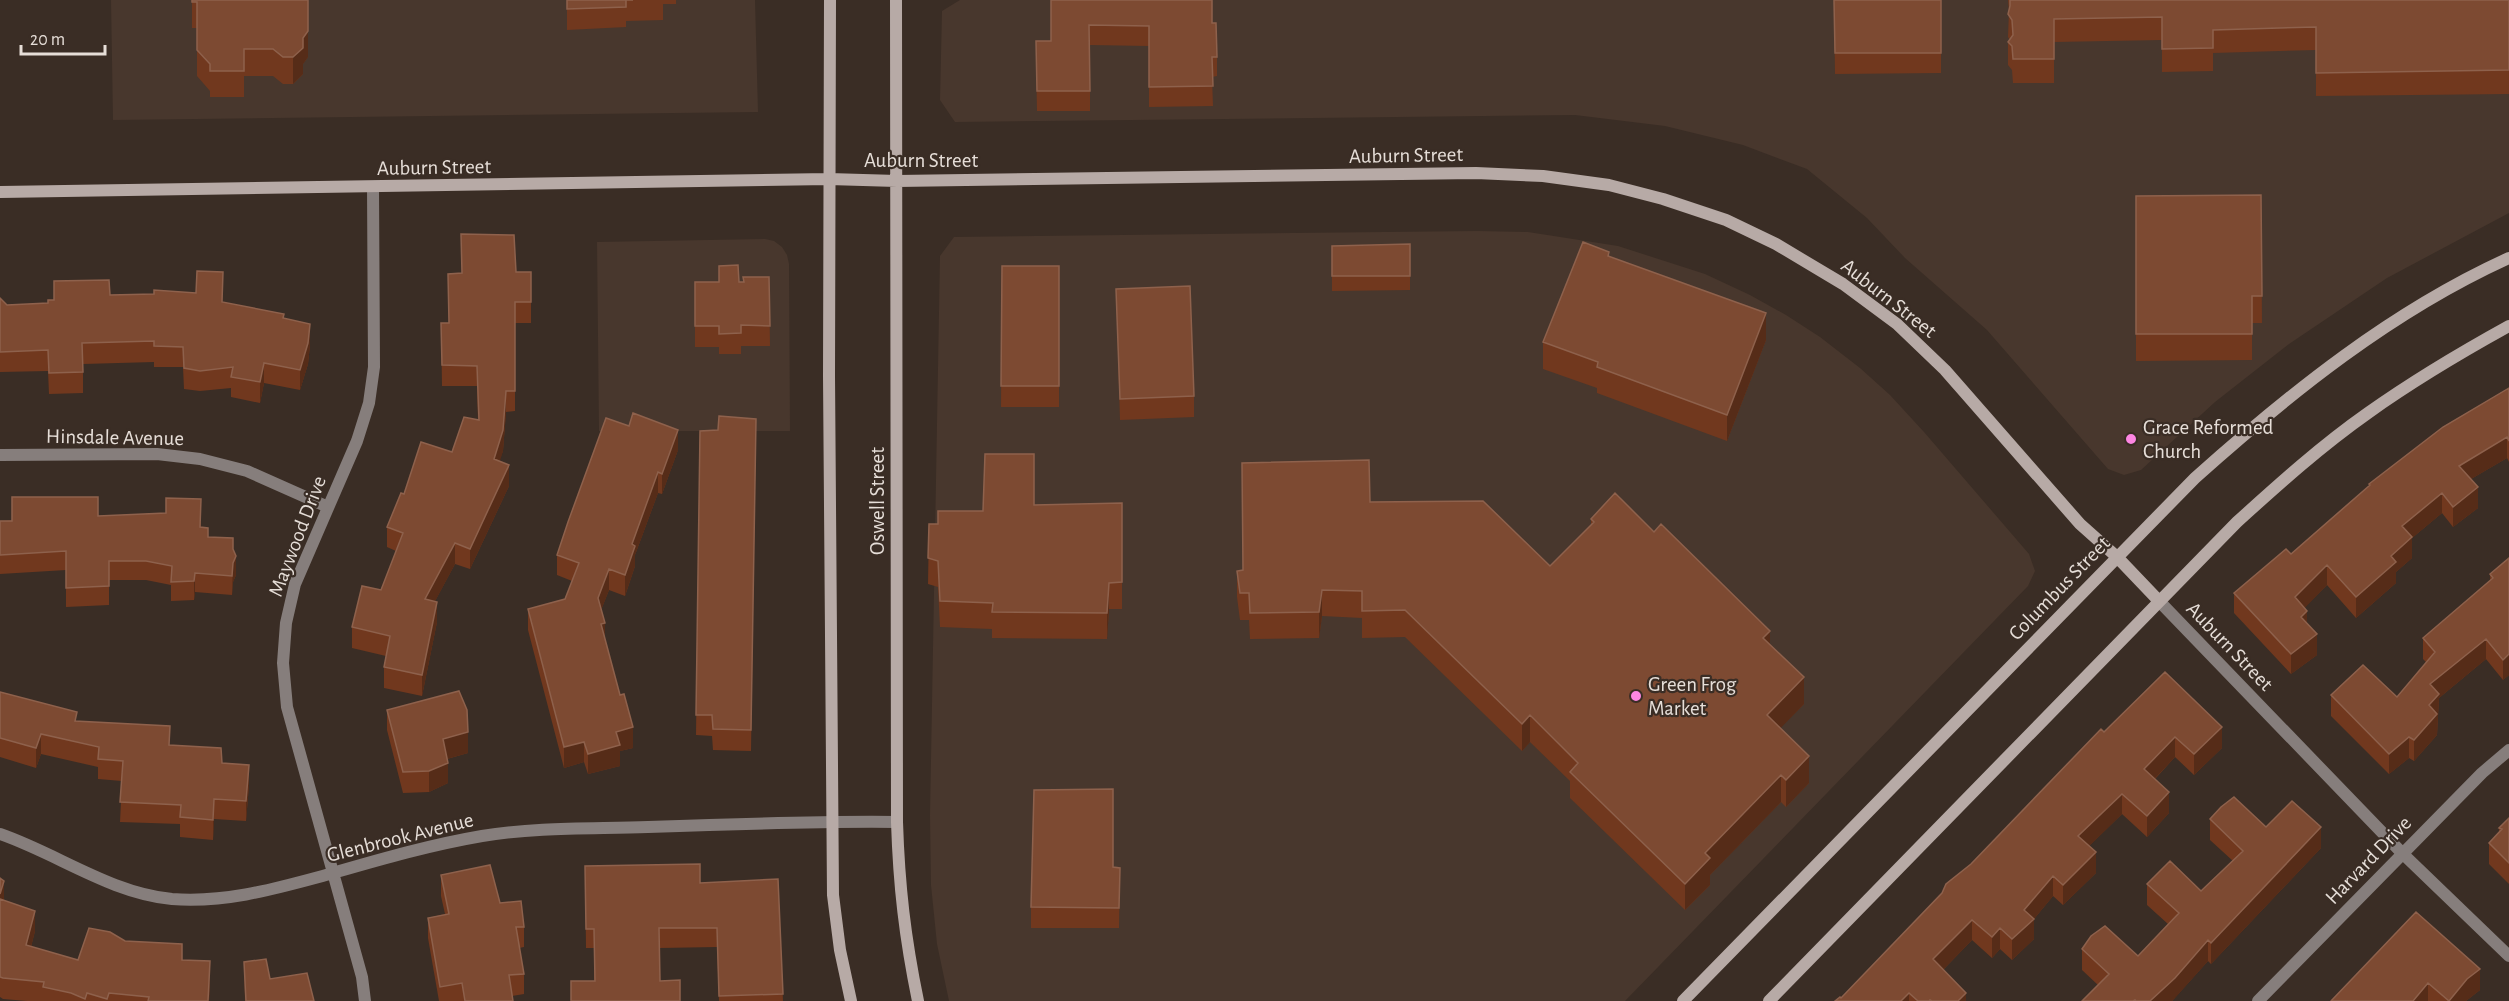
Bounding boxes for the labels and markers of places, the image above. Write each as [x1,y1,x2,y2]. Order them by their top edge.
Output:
place label: Grace Reformed Church [2143,417,2274,462]
marker: Grace Reformed Church [2124,432,2138,446]
place label: Green Frog Market [1648,674,1737,719]
marker: Green Frog Market [1629,689,1643,703]

